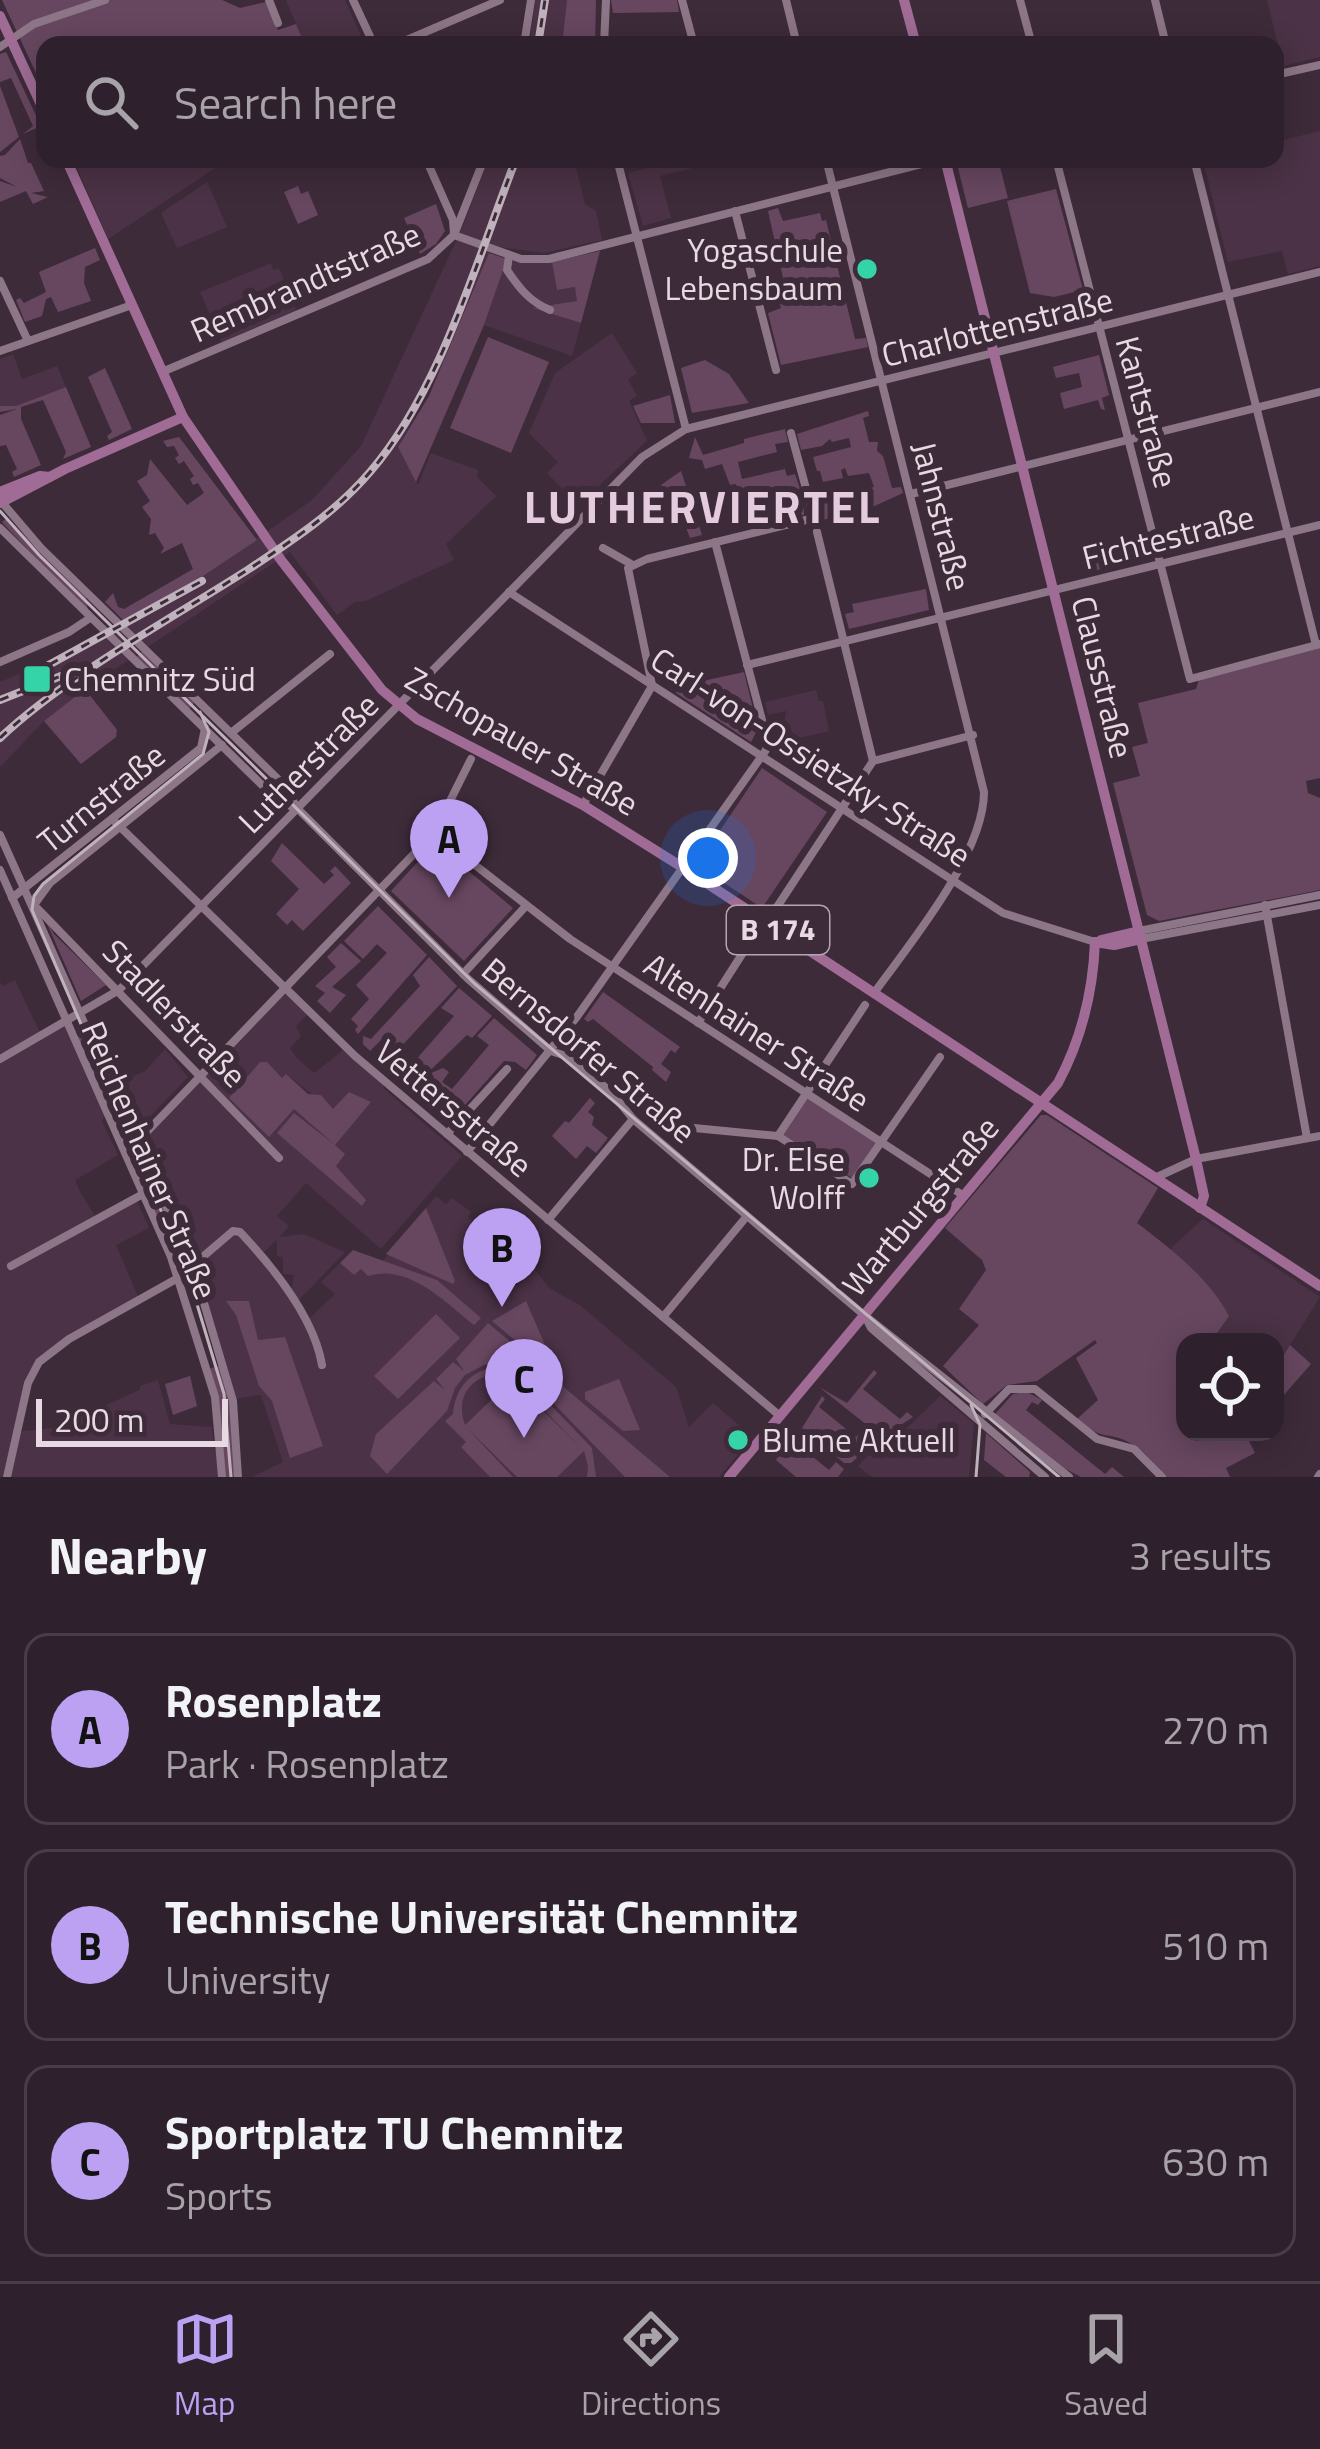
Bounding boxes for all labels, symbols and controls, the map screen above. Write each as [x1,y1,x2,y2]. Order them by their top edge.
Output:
search box [36,36,1284,168]
text: Search here [174,68,397,136]
icon: search [78,69,144,135]
street label: Rembrandtstraße [182,209,428,355]
place label: Yogaschule Lebensbaum [665,225,843,313]
marker: Yogaschule Lebensbaum [854,256,880,282]
street label: Charlottenstraße [876,274,1118,380]
street label: Kantstraße [1103,331,1191,493]
street label: Jahnstraße [899,436,985,596]
district label: LUTHERVIERTEL [524,472,882,540]
street label: Fichtestraße [1077,492,1259,582]
street label: Clausstraße [1059,591,1147,763]
street label: Carl-von-Ossietzky-Straße [641,634,981,880]
place label: Chemnitz Süd [64,654,256,704]
street label: Zschopauer Straße [396,654,648,828]
marker: Chemnitz Süd [21,663,53,695]
street label: Lutherstraße [226,681,390,845]
street label: Turnstraße [26,731,176,865]
pin: A [410,799,488,898]
your location [678,828,738,888]
road number: B 174 [727,906,829,954]
street label: Stadlerstraße [91,928,259,1098]
street label: Altenhainer Straße [634,940,880,1124]
street label: Bernsdorfer Straße [471,945,707,1155]
street label: Reichenhainer Straße [69,1013,231,1307]
street label: Vettersstraße [364,1027,544,1189]
street label: Wartburgstraße [830,1105,1010,1307]
place label: Dr. Else Wolff [742,1134,845,1222]
marker: Dr. Else Wolff [856,1165,882,1191]
pin: B [463,1208,541,1307]
map controls [1176,1333,1284,1441]
button: locate [1176,1333,1284,1441]
pin: C [485,1339,563,1438]
scale bar [36,1393,228,1446]
text: 200 m [54,1395,144,1445]
place label: Blume Aktuell [762,1415,955,1465]
marker: Blume Aktuell [725,1427,751,1453]
text: Nearby [48,1516,207,1594]
text: 3 results [1129,1526,1272,1585]
text: Rosenplatz [165,1666,382,1734]
text: A [78,1700,102,1759]
text: 270 m [1162,1700,1269,1759]
text: Park · Rosenplatz [165,1734,449,1793]
text: Technische Universität Chemnitz [165,1882,798,1950]
text: B [78,1916,102,1975]
text: 510 m [1162,1916,1269,1975]
text: University [165,1950,330,2009]
text: Sportplatz TU Chemnitz [165,2098,624,2166]
text: C [79,2132,101,2191]
text: 630 m [1162,2132,1269,2191]
text: Sports [165,2166,273,2225]
tab: Map [172,2306,238,2428]
tab: Directions [581,2306,721,2428]
tab: Saved [1064,2306,1148,2428]

